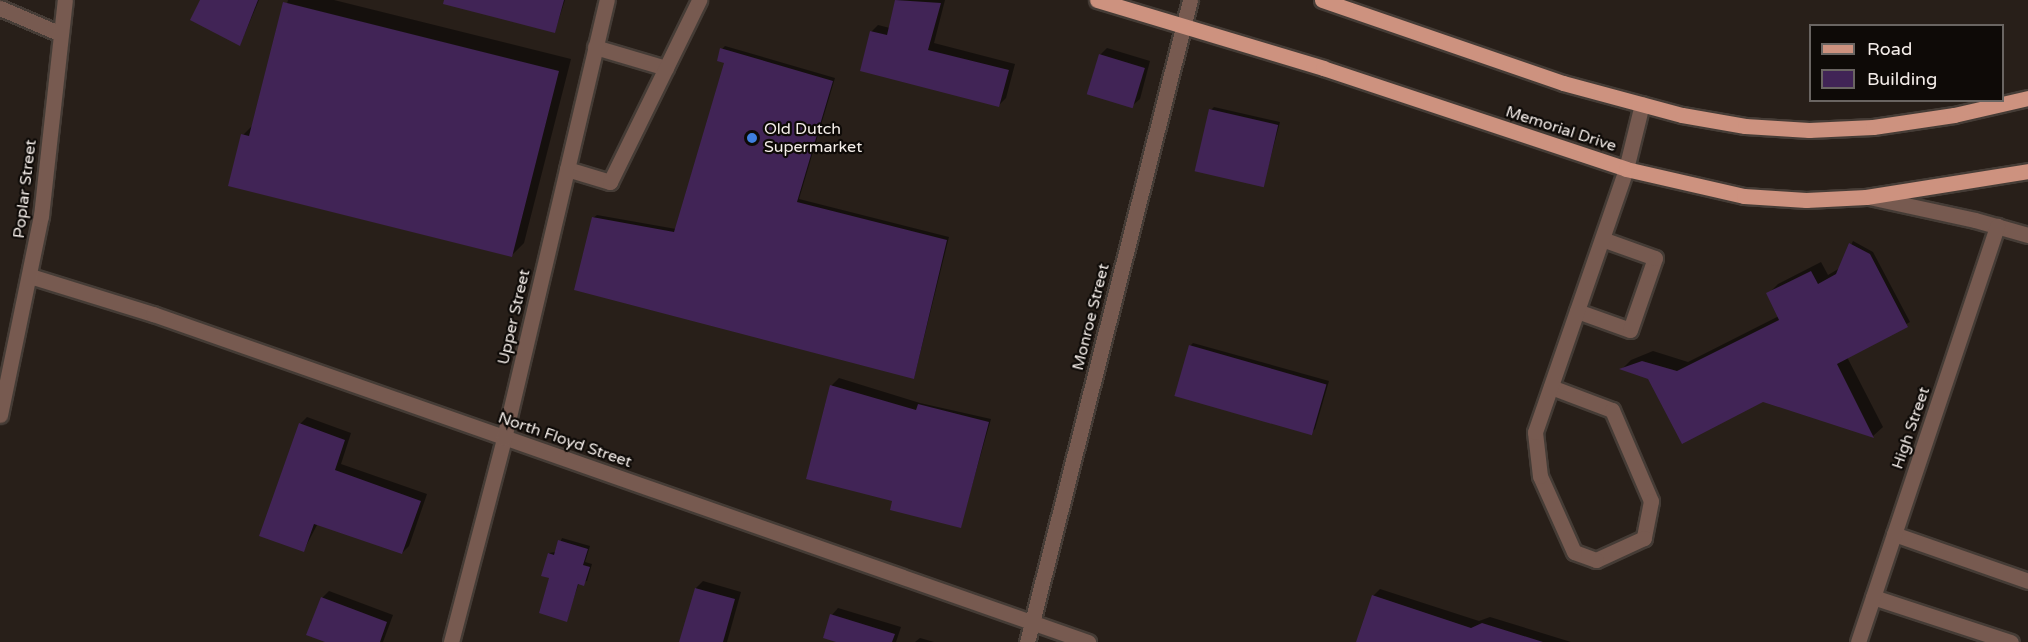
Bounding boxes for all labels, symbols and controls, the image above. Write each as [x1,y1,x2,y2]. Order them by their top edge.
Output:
legend [1809,24,2004,102]
text: Road [1867,38,1912,60]
text: Building [1867,68,1937,90]
street label: Memorial Drive [1503,102,1619,156]
place label: Old Dutch Supermarket [764,119,862,157]
marker: Old Dutch Supermarket [745,131,759,145]
street label: Poplar Street [9,139,41,239]
street label: Monroe Street [1068,262,1114,372]
street label: Upper Street [494,268,534,366]
street label: High Street [1888,384,1934,472]
street label: North Floyd Street [496,408,634,472]

